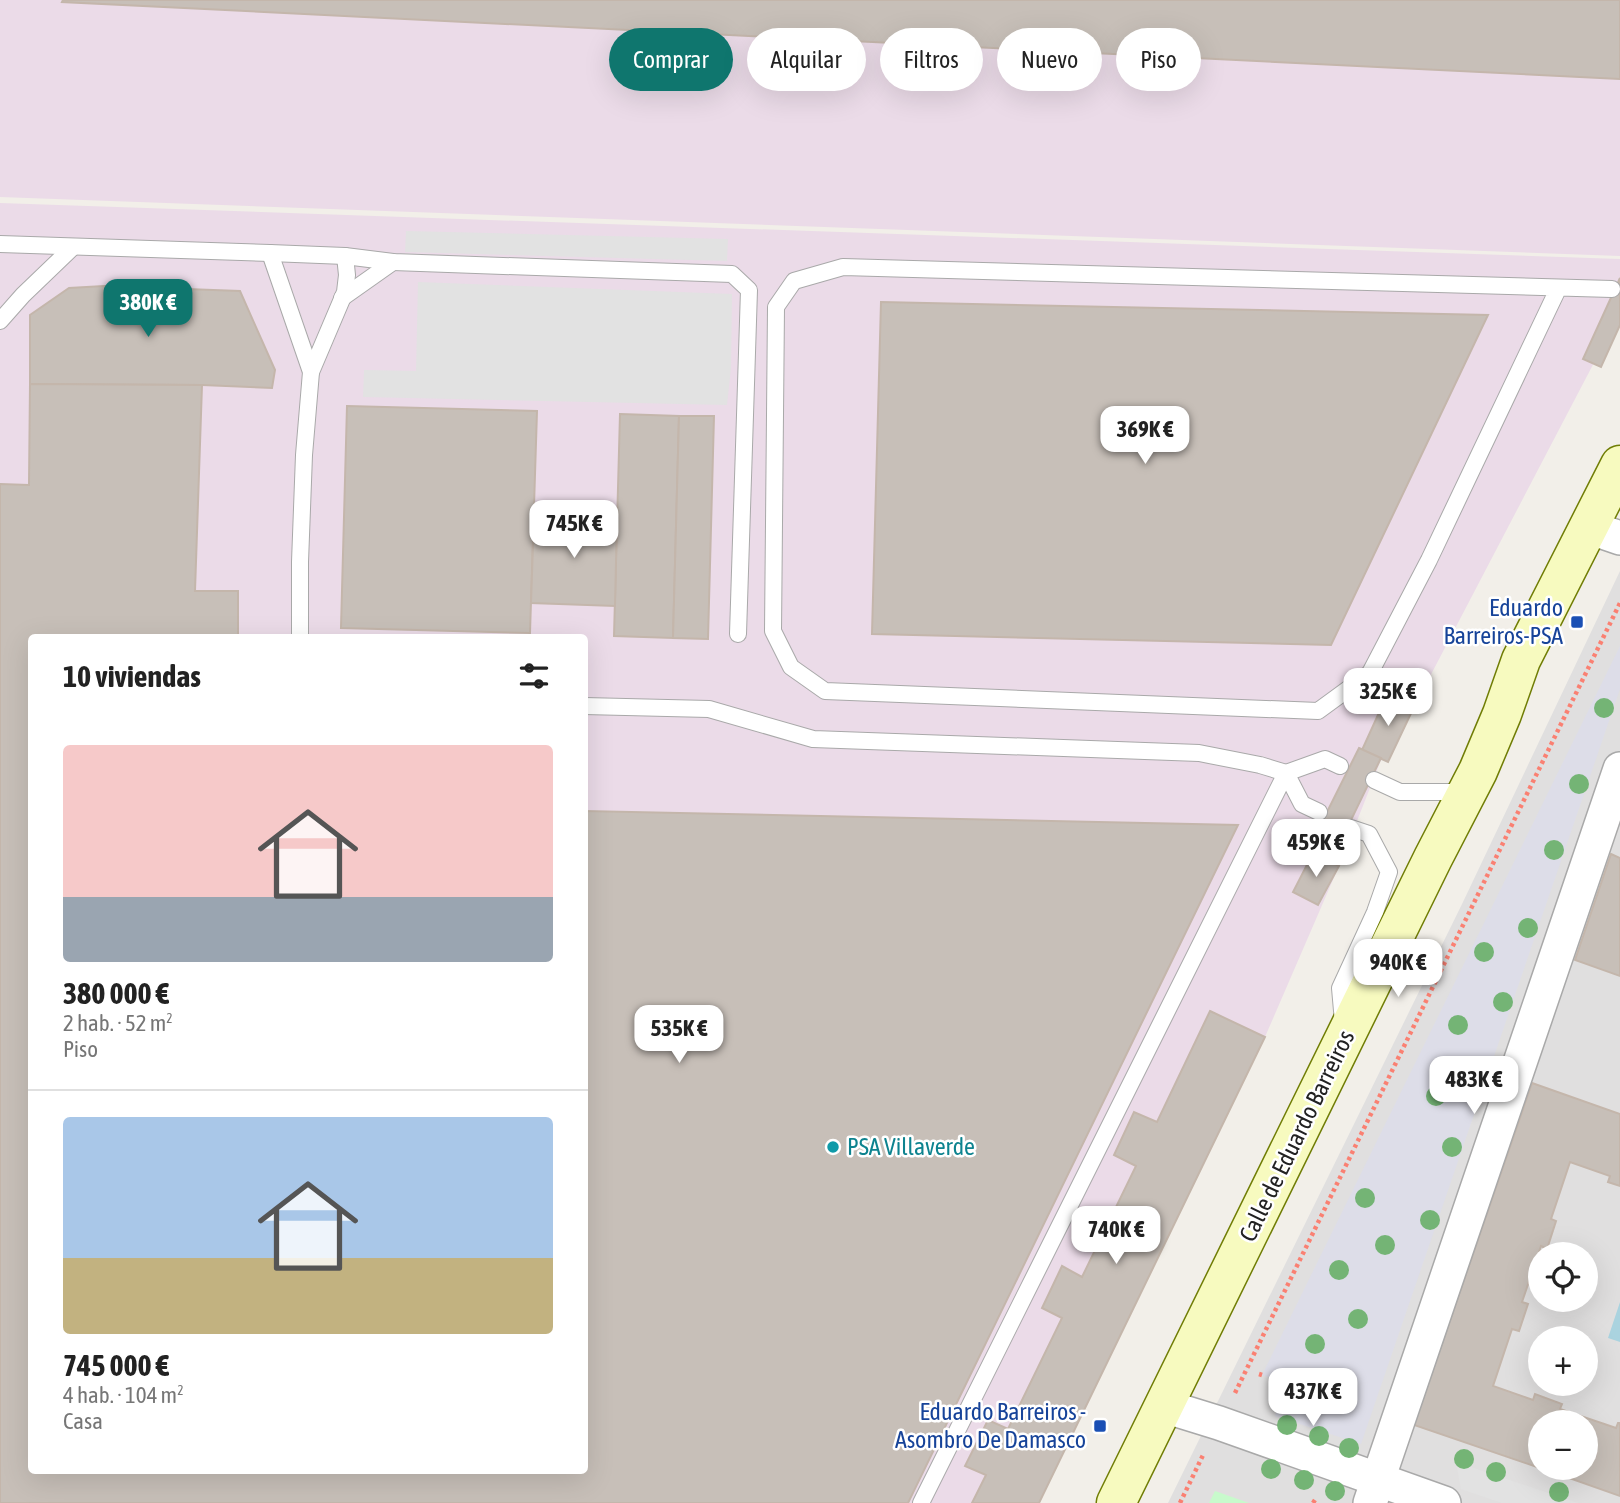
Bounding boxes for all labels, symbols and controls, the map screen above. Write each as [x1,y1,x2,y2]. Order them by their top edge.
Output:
chip: Comprar [609,28,733,91]
chip: Alquilar [747,28,866,91]
chip: Filtros [880,28,983,91]
chip: Nuevo [997,28,1102,91]
chip: Piso [1116,28,1201,91]
pin: 380K € [91,280,205,339]
text: 380K € [119,289,177,315]
pin: 369K € [1088,406,1202,466]
text: 369K € [1116,416,1174,442]
pin: 745K € [517,500,631,560]
text: 745K € [545,510,603,536]
place label: Eduardo Barreiros-PSA [1443,594,1563,649]
marker: Eduardo Barreiros-PSA [1569,614,1585,630]
icon: filters [515,657,553,695]
text: 10 viviendas [63,659,201,693]
pin: 325K € [1331,668,1445,728]
text: 325K € [1359,678,1417,704]
icon: home [245,791,371,917]
pin: 459K € [1259,820,1373,879]
text: 459K € [1287,829,1345,855]
pin: 940K € [1341,940,1455,999]
text: 940K € [1369,949,1427,975]
text: 380 000 € [63,976,169,1010]
pin: 535K € [622,1006,736,1065]
text: 2 hab. · 52 m² [63,1010,173,1036]
text: 535K € [650,1015,708,1041]
street label: Calle de Eduardo Barreiros [1234,1026,1359,1246]
text: Piso [63,1036,98,1062]
pin: 483K € [1417,1056,1531,1116]
text: 483K € [1445,1066,1503,1092]
place label: PSA Villaverde [847,1133,975,1160]
marker: PSA Villaverde [825,1139,841,1155]
icon: home [245,1163,371,1289]
pin: 740K € [1059,1206,1173,1266]
text: 740K € [1087,1216,1145,1242]
map controls [1528,1242,1598,1480]
button: locate [1528,1242,1598,1312]
button: + [1528,1326,1598,1396]
text: 745 000 € [63,1348,169,1382]
pin: 437K € [1256,1368,1370,1428]
text: 437K € [1284,1378,1342,1404]
text: 4 hab. · 104 m² [63,1382,184,1408]
place label: Eduardo Barreiros - Asombro De Damasco [895,1398,1086,1453]
text: Casa [63,1408,103,1434]
button: − [1528,1410,1598,1480]
marker: Eduardo Barreiros - Asombro De Damasco [1092,1418,1108,1434]

